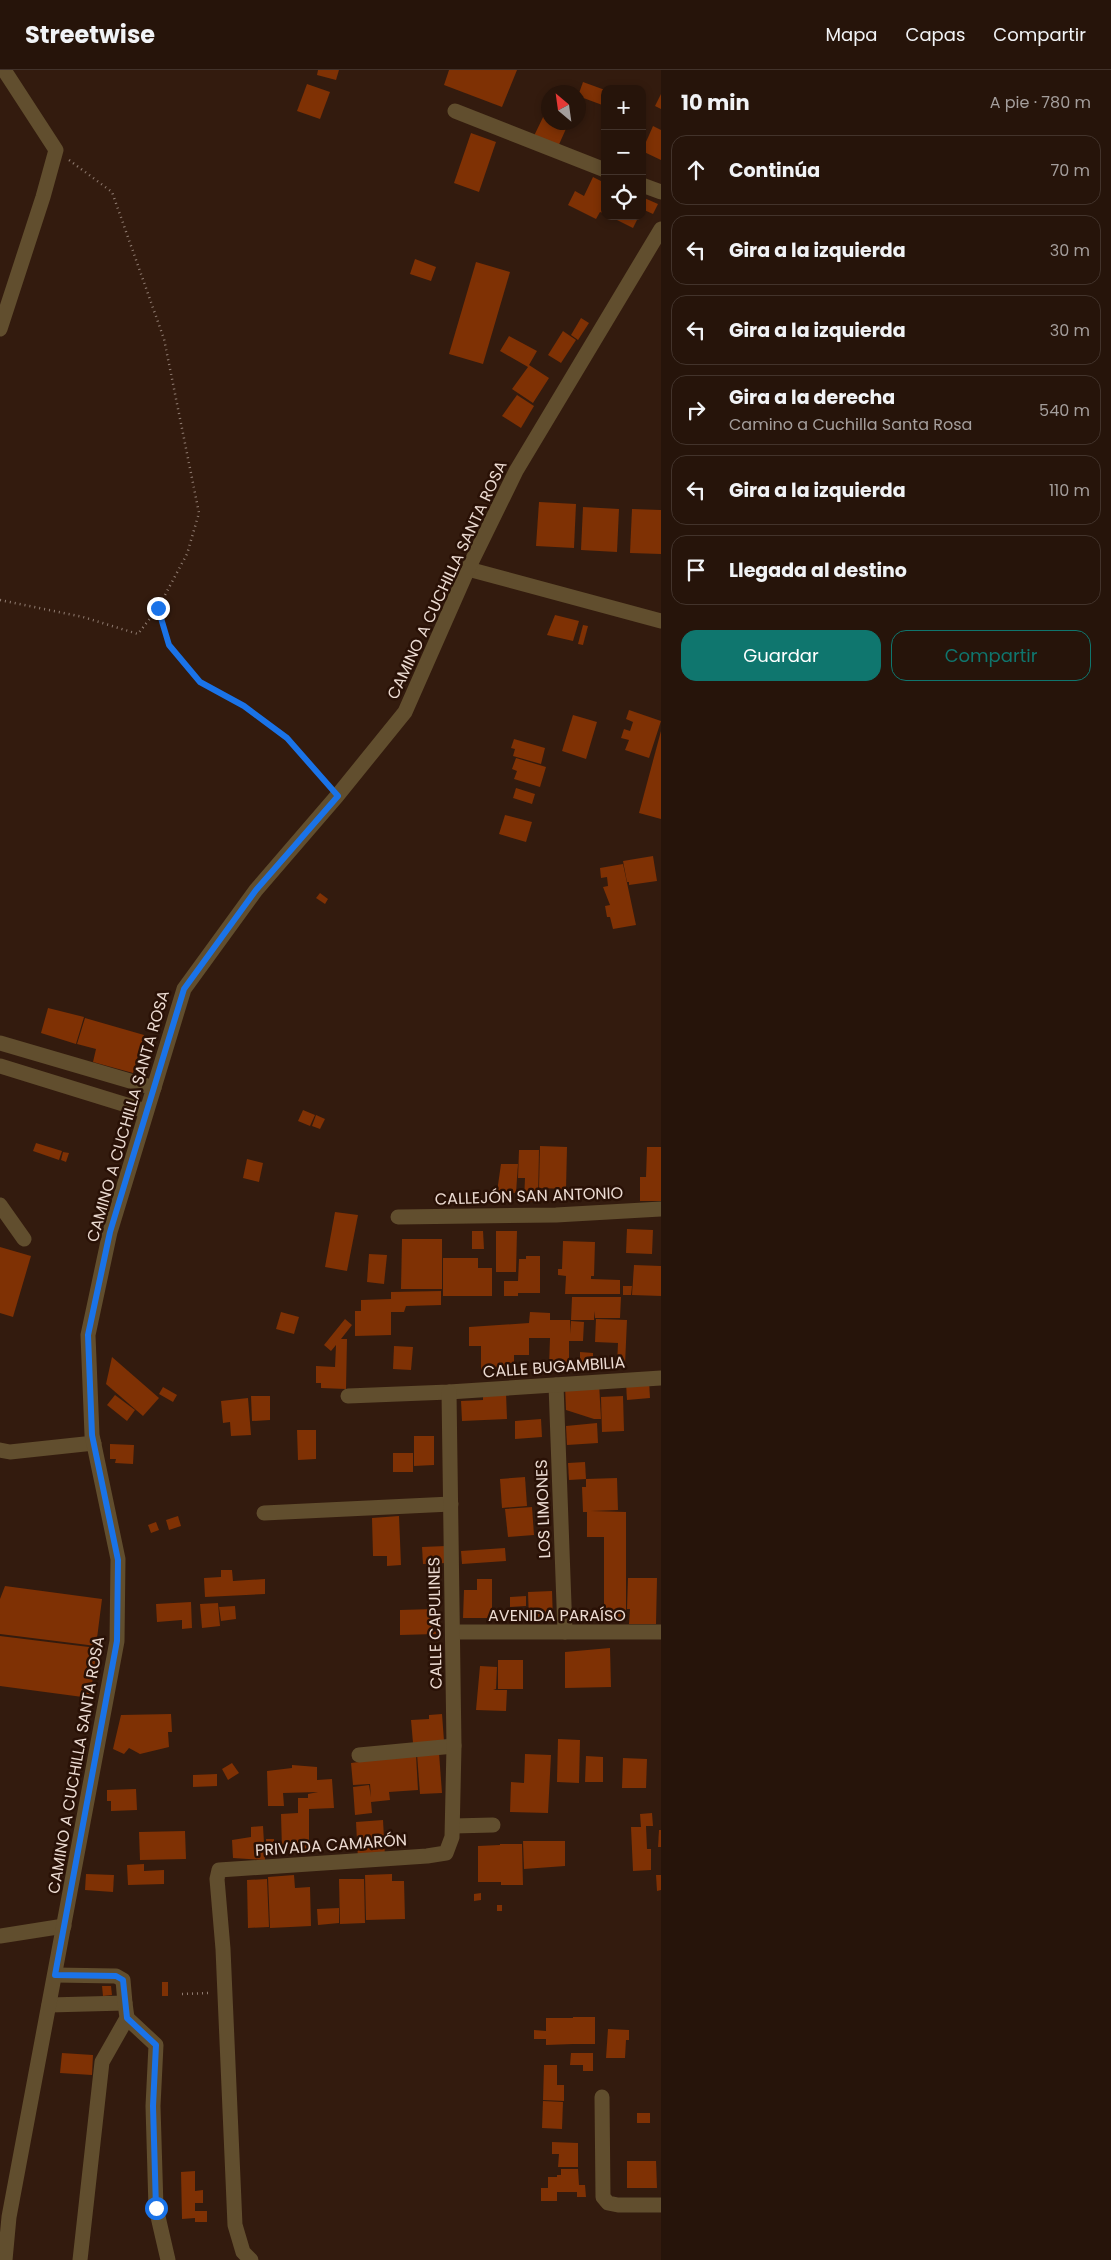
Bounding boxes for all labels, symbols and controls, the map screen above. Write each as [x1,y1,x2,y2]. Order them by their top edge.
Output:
text: Streetwise [25,18,155,51]
text: Mapa [825,22,878,47]
text: Capas [906,22,965,47]
text: Compartir [993,22,1086,47]
north arrow [541,85,586,130]
map controls [601,85,646,220]
button: + [601,85,646,130]
text: 10 min [681,88,750,117]
text: A pie · 780 m [990,91,1091,114]
button: − [601,130,646,175]
icon: ahead [682,156,710,184]
text: Continúa [729,157,820,184]
text: 70 m [1050,159,1090,182]
button: locate [601,175,646,220]
icon: left [682,236,710,264]
text: Gira a la izquierda [729,237,906,264]
text: 30 m [1050,239,1090,262]
icon: left [682,316,710,344]
text: Gira a la izquierda [729,317,906,344]
text: 30 m [1050,319,1090,342]
text: Gira a la derecha [729,384,895,411]
icon: right [682,396,710,424]
text: 540 m [1039,399,1090,422]
text: Camino a Cuchilla Santa Rosa [729,413,972,436]
street label: CAMINO A CUCHILLA SANTA ROSA [381,457,513,703]
icon: left [682,476,710,504]
text: Gira a la izquierda [729,477,906,504]
text: 110 m [1049,479,1090,502]
icon: arrive [682,556,710,584]
text: Llegada al destino [729,557,907,584]
route end [147,597,170,620]
button: Guardar [681,630,881,681]
button: Compartir [891,630,1091,681]
street label: CAMINO A CUCHILLA SANTA ROSA [81,987,175,1245]
street label: CALLEJÓN SAN ANTONIO [434,1181,624,1211]
street label: CALLE BUGAMBILIA [482,1351,626,1383]
street label: LOS LIMONES [530,1459,556,1559]
street label: CALLE CAPULINES [422,1557,448,1689]
street label: AVENIDA PARAÍSO [488,1604,626,1627]
street label: CAMINO A CUCHILLA SANTA ROSA [42,1634,110,1896]
street label: PRIVADA CAMARÓN [254,1828,408,1862]
route start [145,2197,168,2220]

